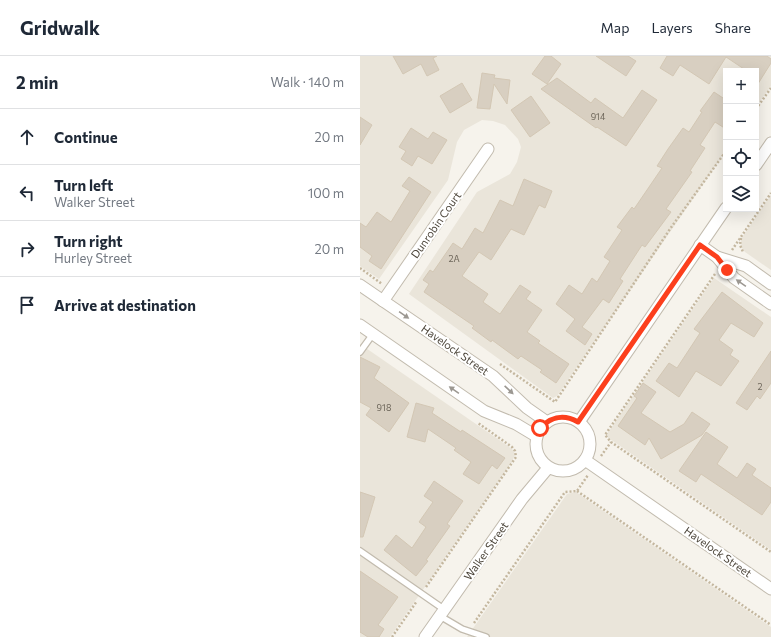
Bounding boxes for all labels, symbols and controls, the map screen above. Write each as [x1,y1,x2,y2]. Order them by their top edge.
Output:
text: Gridwalk [20,16,100,39]
text: Map [601,19,629,36]
text: Layers [651,19,693,36]
text: Share [715,19,751,36]
map controls [723,68,759,212]
button: + [723,68,759,104]
text: 2 min [16,72,58,93]
text: Walk · 140 m [271,74,344,90]
button: − [723,104,759,140]
house number: 914 [591,111,606,122]
icon: ahead [16,126,38,148]
text: Continue [54,128,118,146]
text: 20 m [315,129,344,145]
button: locate [723,140,759,176]
text: Turn left [54,176,113,194]
button: layers [723,176,759,212]
icon: left [16,182,38,204]
text: 100 m [308,185,344,201]
street label: Dunrobin Court [408,189,464,260]
text: Walker Street [54,194,135,210]
text: Turn right [54,232,123,250]
icon: right [16,238,38,260]
text: 20 m [315,241,344,257]
text: Hurley Street [54,250,132,266]
house number: 2A [448,253,460,264]
route end [718,261,736,279]
one-way arrow [736,279,746,287]
icon: arrive [16,294,38,316]
text: Arrive at destination [54,296,196,314]
one-way arrow [398,311,409,319]
street label: Havelock Street [419,322,492,378]
house number: 2 [758,381,763,392]
one-way arrow [504,385,514,395]
one-way arrow [448,386,459,394]
house number: 918 [377,402,391,413]
route start [531,419,549,437]
street label: Walker Street [461,519,511,582]
street label: Havelock Street [682,524,755,580]

